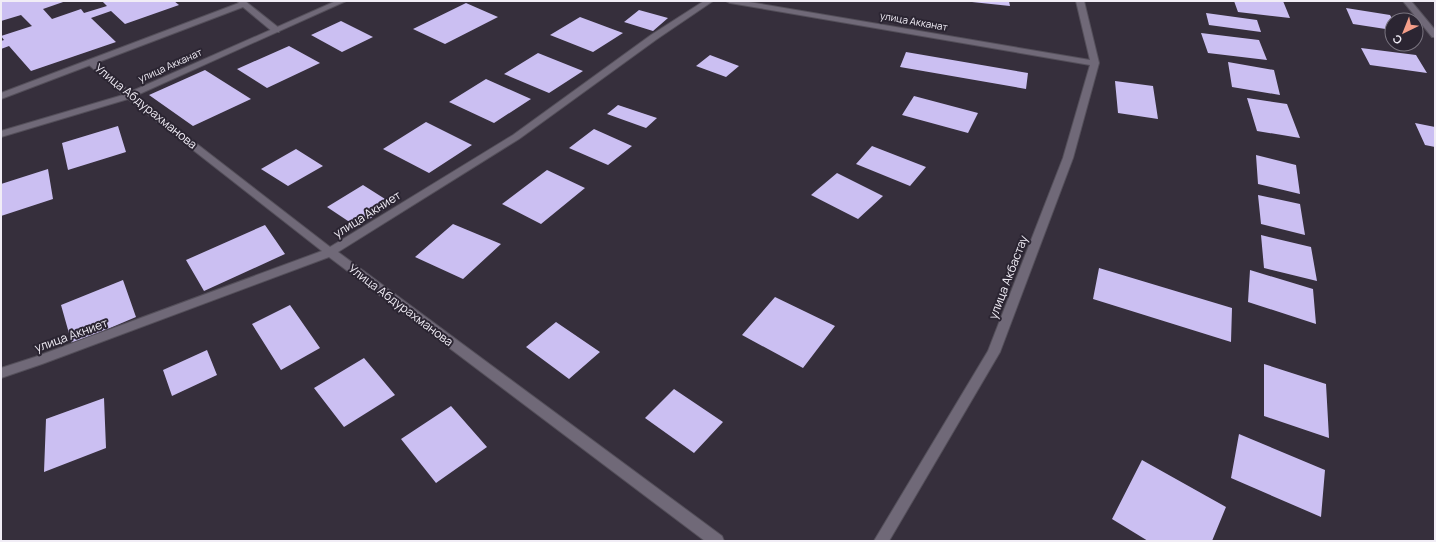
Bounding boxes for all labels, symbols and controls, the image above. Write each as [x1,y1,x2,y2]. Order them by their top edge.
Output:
street label: улица Акканат [879,8,949,34]
north arrow [1384,12,1424,52]
text: С [1389,31,1405,48]
street label: улица Акканат [136,45,204,85]
street label: Улица Абдурахманова [91,59,201,153]
street label: улица Акниет [330,186,404,242]
street label: улица Акбастау [984,232,1032,321]
street label: Улица Абдурахманова [345,260,457,350]
street label: улица Акниет [32,314,110,356]

